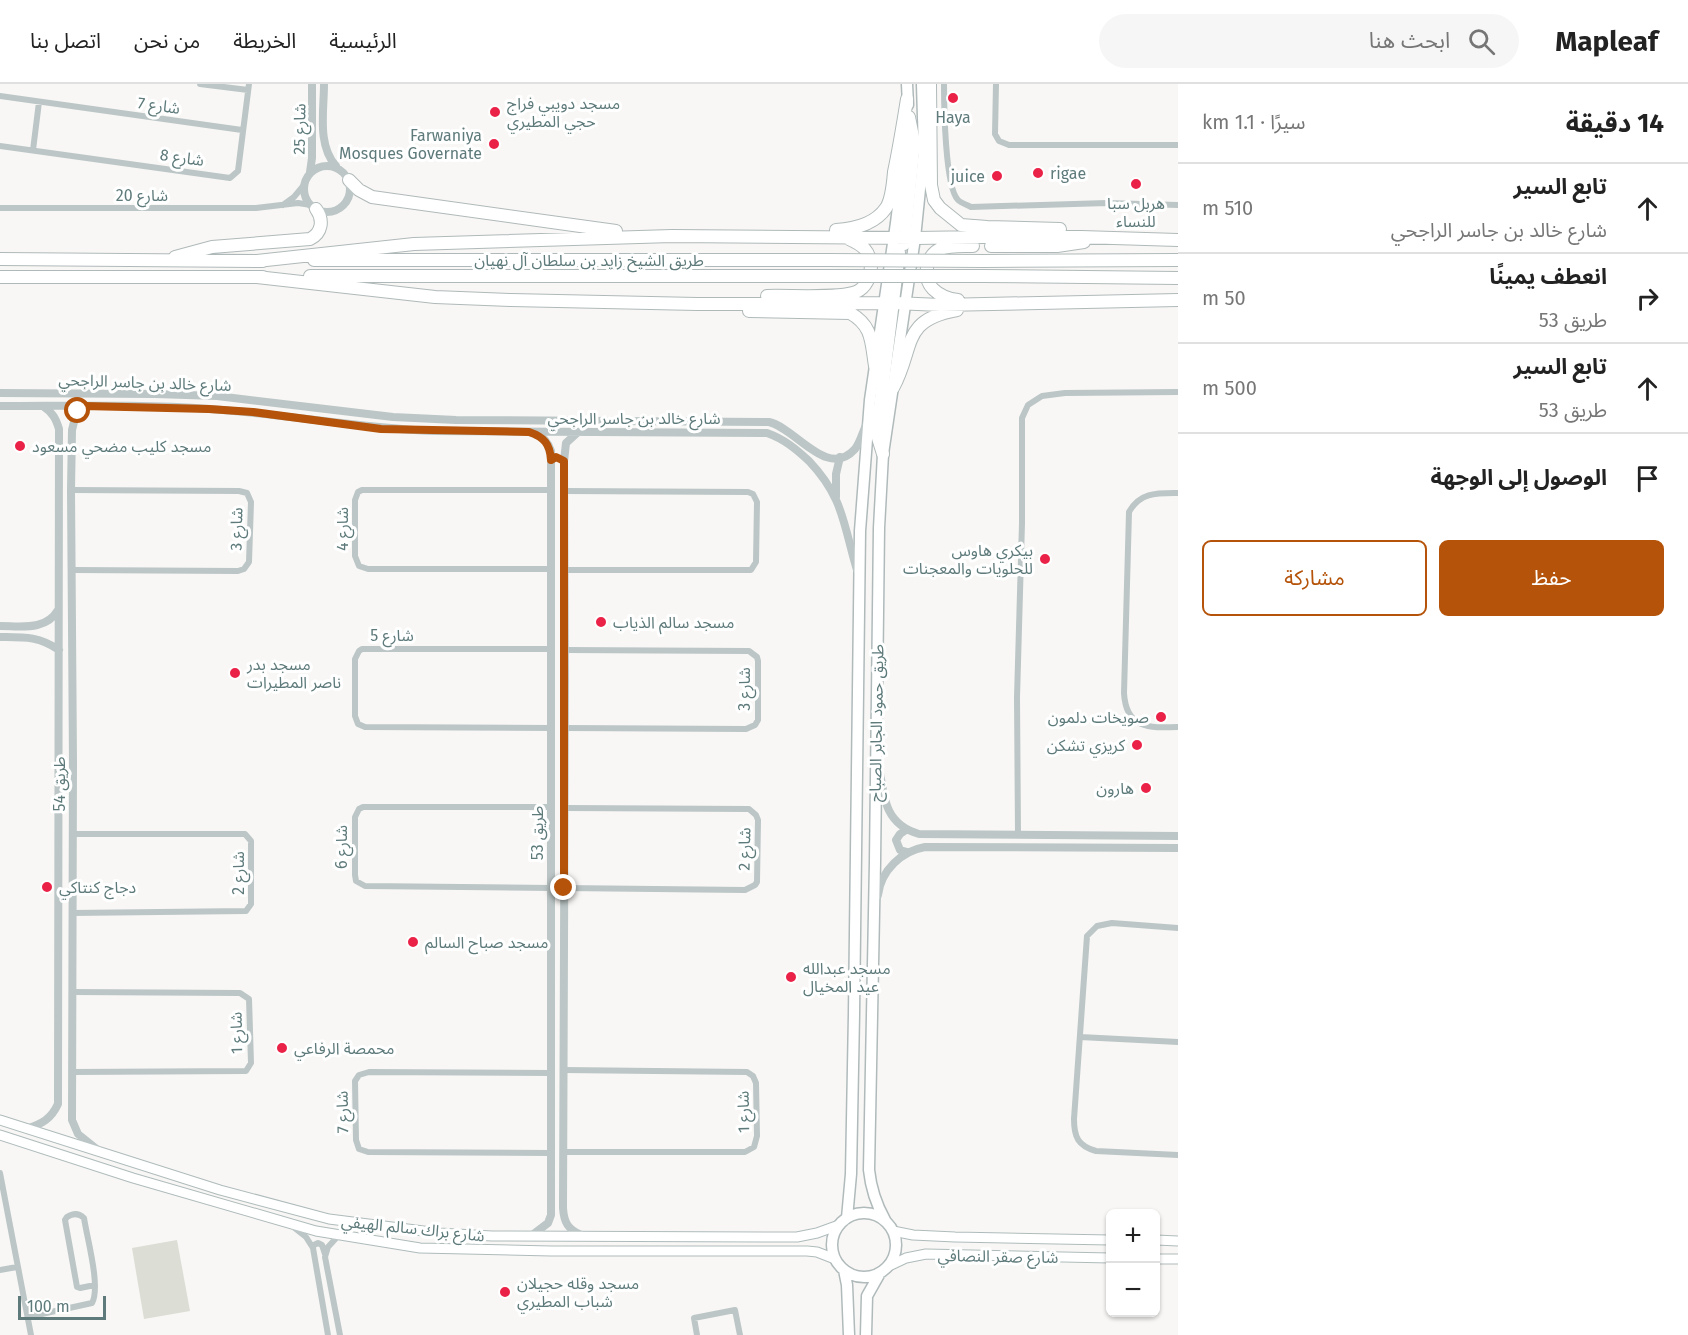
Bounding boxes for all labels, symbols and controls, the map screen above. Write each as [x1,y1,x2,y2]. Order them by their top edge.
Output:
search box [1099,14,1519,68]
icon: search [1465,25,1498,58]
text: Mapleaf [1555,25,1658,58]
text: ابحث هنا [1369,27,1450,54]
text: اتصل بنا [30,28,101,54]
text: من نحن [134,28,200,54]
text: الخريطة [233,28,296,54]
text: الرئيسية [329,28,397,54]
marker: Haya [946,91,960,105]
street label: شارع 7 [136,93,181,121]
place label: مسجد دويبي فراج حجي المطيري [507,94,620,134]
street label: شارع 25 [290,103,312,155]
marker: مسجد دويبي فراج حجي المطيري [488,105,502,119]
place label: Haya [935,108,971,127]
text: 14 دقيقة [1566,108,1664,139]
text: سيرًا · 1.1 km [1202,110,1306,134]
place label: Farwaniya Mosques Governate [339,126,482,163]
marker: Farwaniya Mosques Governate [487,137,501,151]
street label: شارع 8 [158,145,205,173]
place label: rigae [1050,164,1086,183]
marker: rigae [1031,166,1045,180]
place label: juice [950,167,985,186]
marker: juice [990,169,1004,183]
text: تابع السير [1514,173,1607,200]
marker: هربل سبا للنساء [1129,177,1143,191]
street label: شارع 20 [116,186,168,208]
icon: ahead [1631,192,1664,225]
place label: هربل سبا للنساء [1107,194,1165,231]
text: 510 m [1202,196,1253,220]
text: شارع خالد بن جاسر الراجحي [1391,218,1607,242]
street label: طريق الشيخ زايد بن سلطان آل نهيان [474,251,704,273]
text: انعطف يمينًا [1489,263,1607,290]
icon: right [1631,282,1664,315]
text: 50 m [1202,286,1246,310]
text: طريق 53 [1539,308,1607,332]
text: تابع السير [1514,353,1607,380]
street label: شارع خالد بن جاسر الراجحي [58,370,232,398]
icon: ahead [1631,372,1664,405]
text: 500 m [1202,376,1257,400]
route start [64,397,90,423]
text: طريق 53 [1539,398,1607,422]
street label: شارع خالد بن جاسر الراجحي [548,409,720,431]
place label: مسجد كليب مضحي مسعود [32,437,211,459]
marker: مسجد كليب مضحي مسعود [13,439,27,453]
icon: arrive [1631,462,1664,495]
text: الوصول إلى الوجهة [1430,464,1607,491]
street label: شارع 3 [227,507,249,551]
street label: شارع 4 [333,507,355,551]
button: مشاركة [1202,540,1427,616]
button: حفظ [1439,540,1664,616]
place label: بيكري هاوس للحلويات والمعجنات [903,541,1033,578]
marker: بيكري هاوس للحلويات والمعجنات [1038,552,1052,566]
place label: مسجد سالم الذياب [613,613,734,635]
marker: مسجد سالم الذياب [594,615,608,629]
street label: شارع 5 [370,626,414,648]
street label: طريق حمود الجابر الصباح [866,644,890,802]
place label: مسجد بدر ناصر المطيرات [246,655,341,692]
marker: مسجد بدر ناصر المطيرات [228,666,242,680]
street label: شارع 3 [735,667,757,711]
place label: صويخات دلمون [1048,708,1149,727]
marker: صويخات دلمون [1154,710,1168,724]
place label: كريزي تشكن [1047,736,1125,758]
marker: كريزي تشكن [1130,738,1144,752]
street label: طريق 54 [50,756,70,812]
place label: هارون [1096,779,1134,798]
marker: هارون [1139,781,1153,795]
street label: طريق 53 [528,806,548,860]
street label: شارع 6 [332,825,354,869]
street label: شارع 2 [735,827,757,871]
street label: شارع 2 [229,851,251,895]
route end [550,874,576,900]
place label: دجاج كنتاكي [59,878,136,900]
marker: دجاج كنتاكي [40,880,54,894]
place label: مسجد صباح السالم [425,933,548,955]
marker: مسجد صباح السالم [406,935,420,949]
place label: مسجد عبدالله عيد المخيال [803,959,891,997]
marker: مسجد عبدالله عيد المخيال [784,970,798,984]
street label: شارع 1 [227,1012,249,1054]
place label: محمصة الرفاعي [294,1039,395,1061]
marker: محمصة الرفاعي [275,1041,289,1055]
street label: شارع 7 [333,1091,355,1133]
street label: شارع 1 [734,1091,756,1133]
map controls [1106,1209,1160,1317]
button: + [1106,1209,1160,1263]
street label: شارع براك سالم الهيفي [340,1212,486,1248]
street label: شارع صقر النصافي [937,1246,1058,1270]
button: − [1106,1263,1160,1317]
place label: مسجد وقله حجيلان شباب المطيري [517,1274,639,1314]
marker: مسجد وقله حجيلان شباب المطيري [498,1285,512,1299]
scale bar [18,1293,106,1320]
text: 100 m [27,1297,70,1316]

